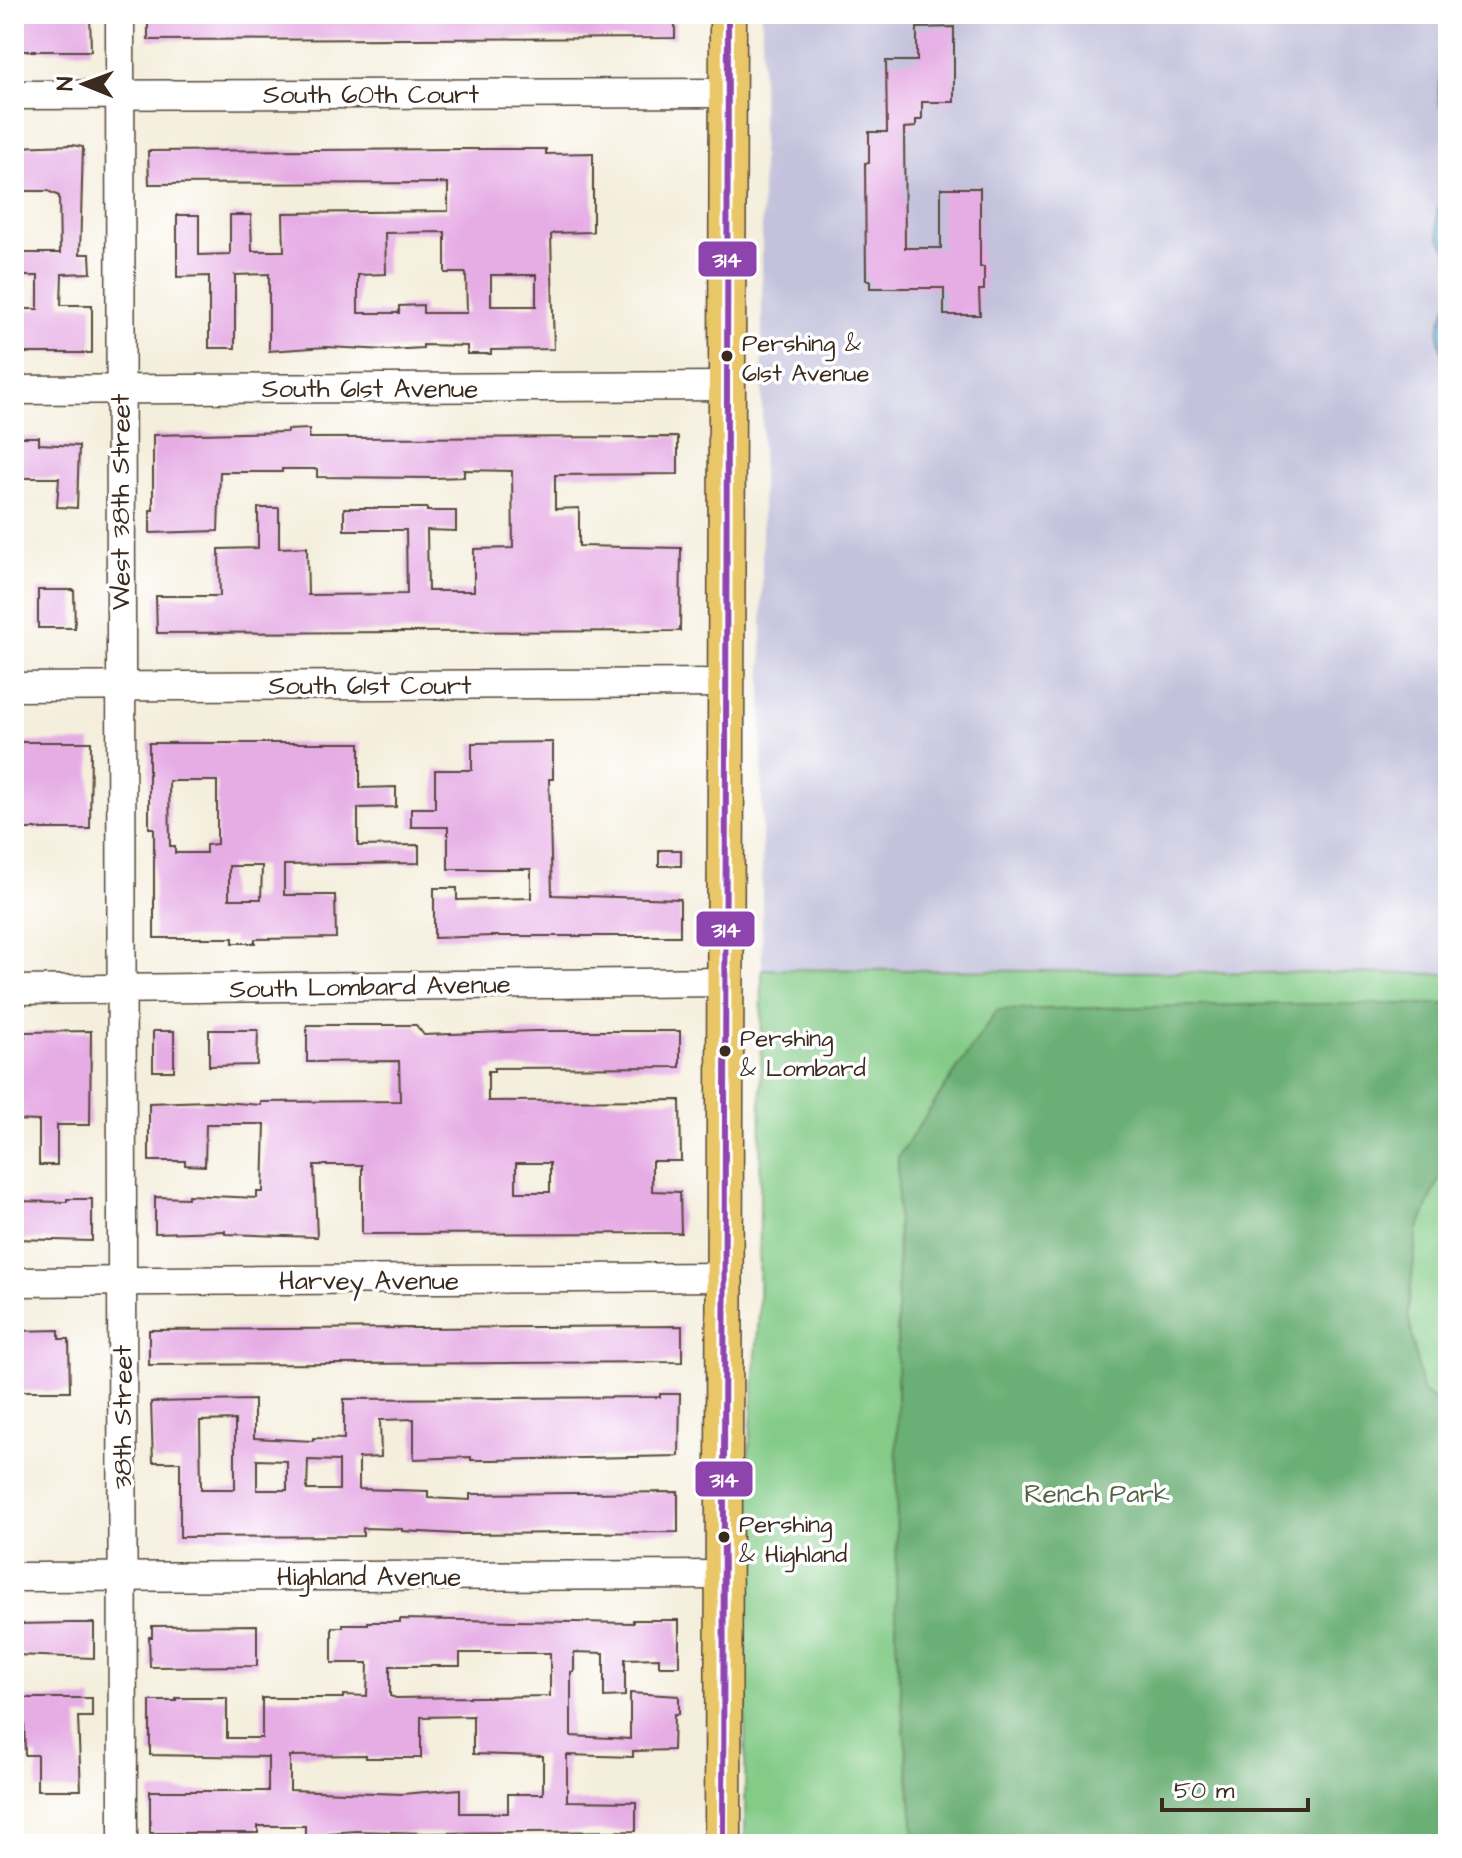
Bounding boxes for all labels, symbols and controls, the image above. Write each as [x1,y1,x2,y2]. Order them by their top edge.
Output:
north arrow [44,44,124,124]
text: N [50,76,81,91]
street label: South 60th Court [263,77,479,113]
line badge: 314 [697,240,758,278]
text: 314 [712,245,743,276]
place label: Pershing & 61st Avenue [742,327,869,391]
marker: Pershing & 61st Avenue [719,348,735,364]
street label: South 61st Avenue [262,371,478,407]
street label: West 38th Street [103,393,139,610]
street label: South 61st Court [268,668,472,704]
line badge: 314 [695,910,756,948]
text: 314 [711,915,742,946]
street label: South Lombard Avenue [229,967,511,1007]
place label: Pershing & Lombard [740,1022,866,1086]
marker: Pershing & Lombard [717,1043,733,1059]
street label: Harvey Avenue [279,1263,459,1301]
street label: 38th Street [105,1344,141,1489]
line badge: 314 [694,1460,754,1498]
text: 314 [709,1465,740,1496]
park label: Rench Park [1024,1476,1170,1512]
place label: Pershing & Highland [739,1508,847,1573]
marker: Pershing & Highland [716,1529,732,1545]
street label: Highland Avenue [277,1559,461,1597]
scale bar [1162,1762,1308,1812]
text: 50 m [1174,1774,1235,1808]

